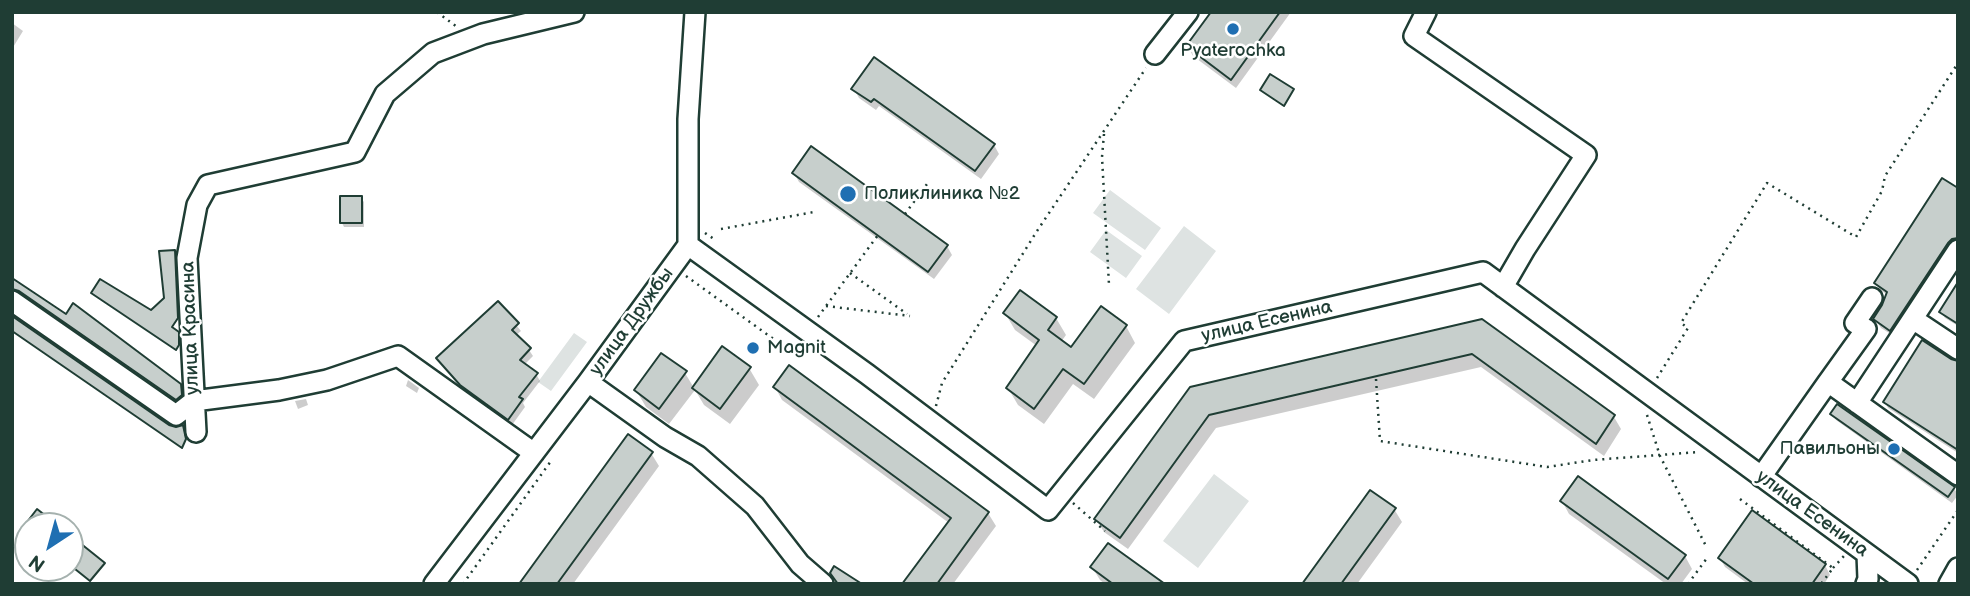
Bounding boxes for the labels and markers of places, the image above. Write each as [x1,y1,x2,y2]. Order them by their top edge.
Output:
marker: Pyaterochka [1225,21,1241,37]
place label: Pyaterochka [1180,40,1286,62]
place label: Поликлиника №2 [864,183,1020,205]
marker: Поликлиника №2 [838,184,858,204]
place label: Magnit [767,337,826,359]
marker: Magnit [745,340,761,356]
place label: Павильоны [1779,438,1880,460]
marker: Павильоны [1886,441,1902,457]

